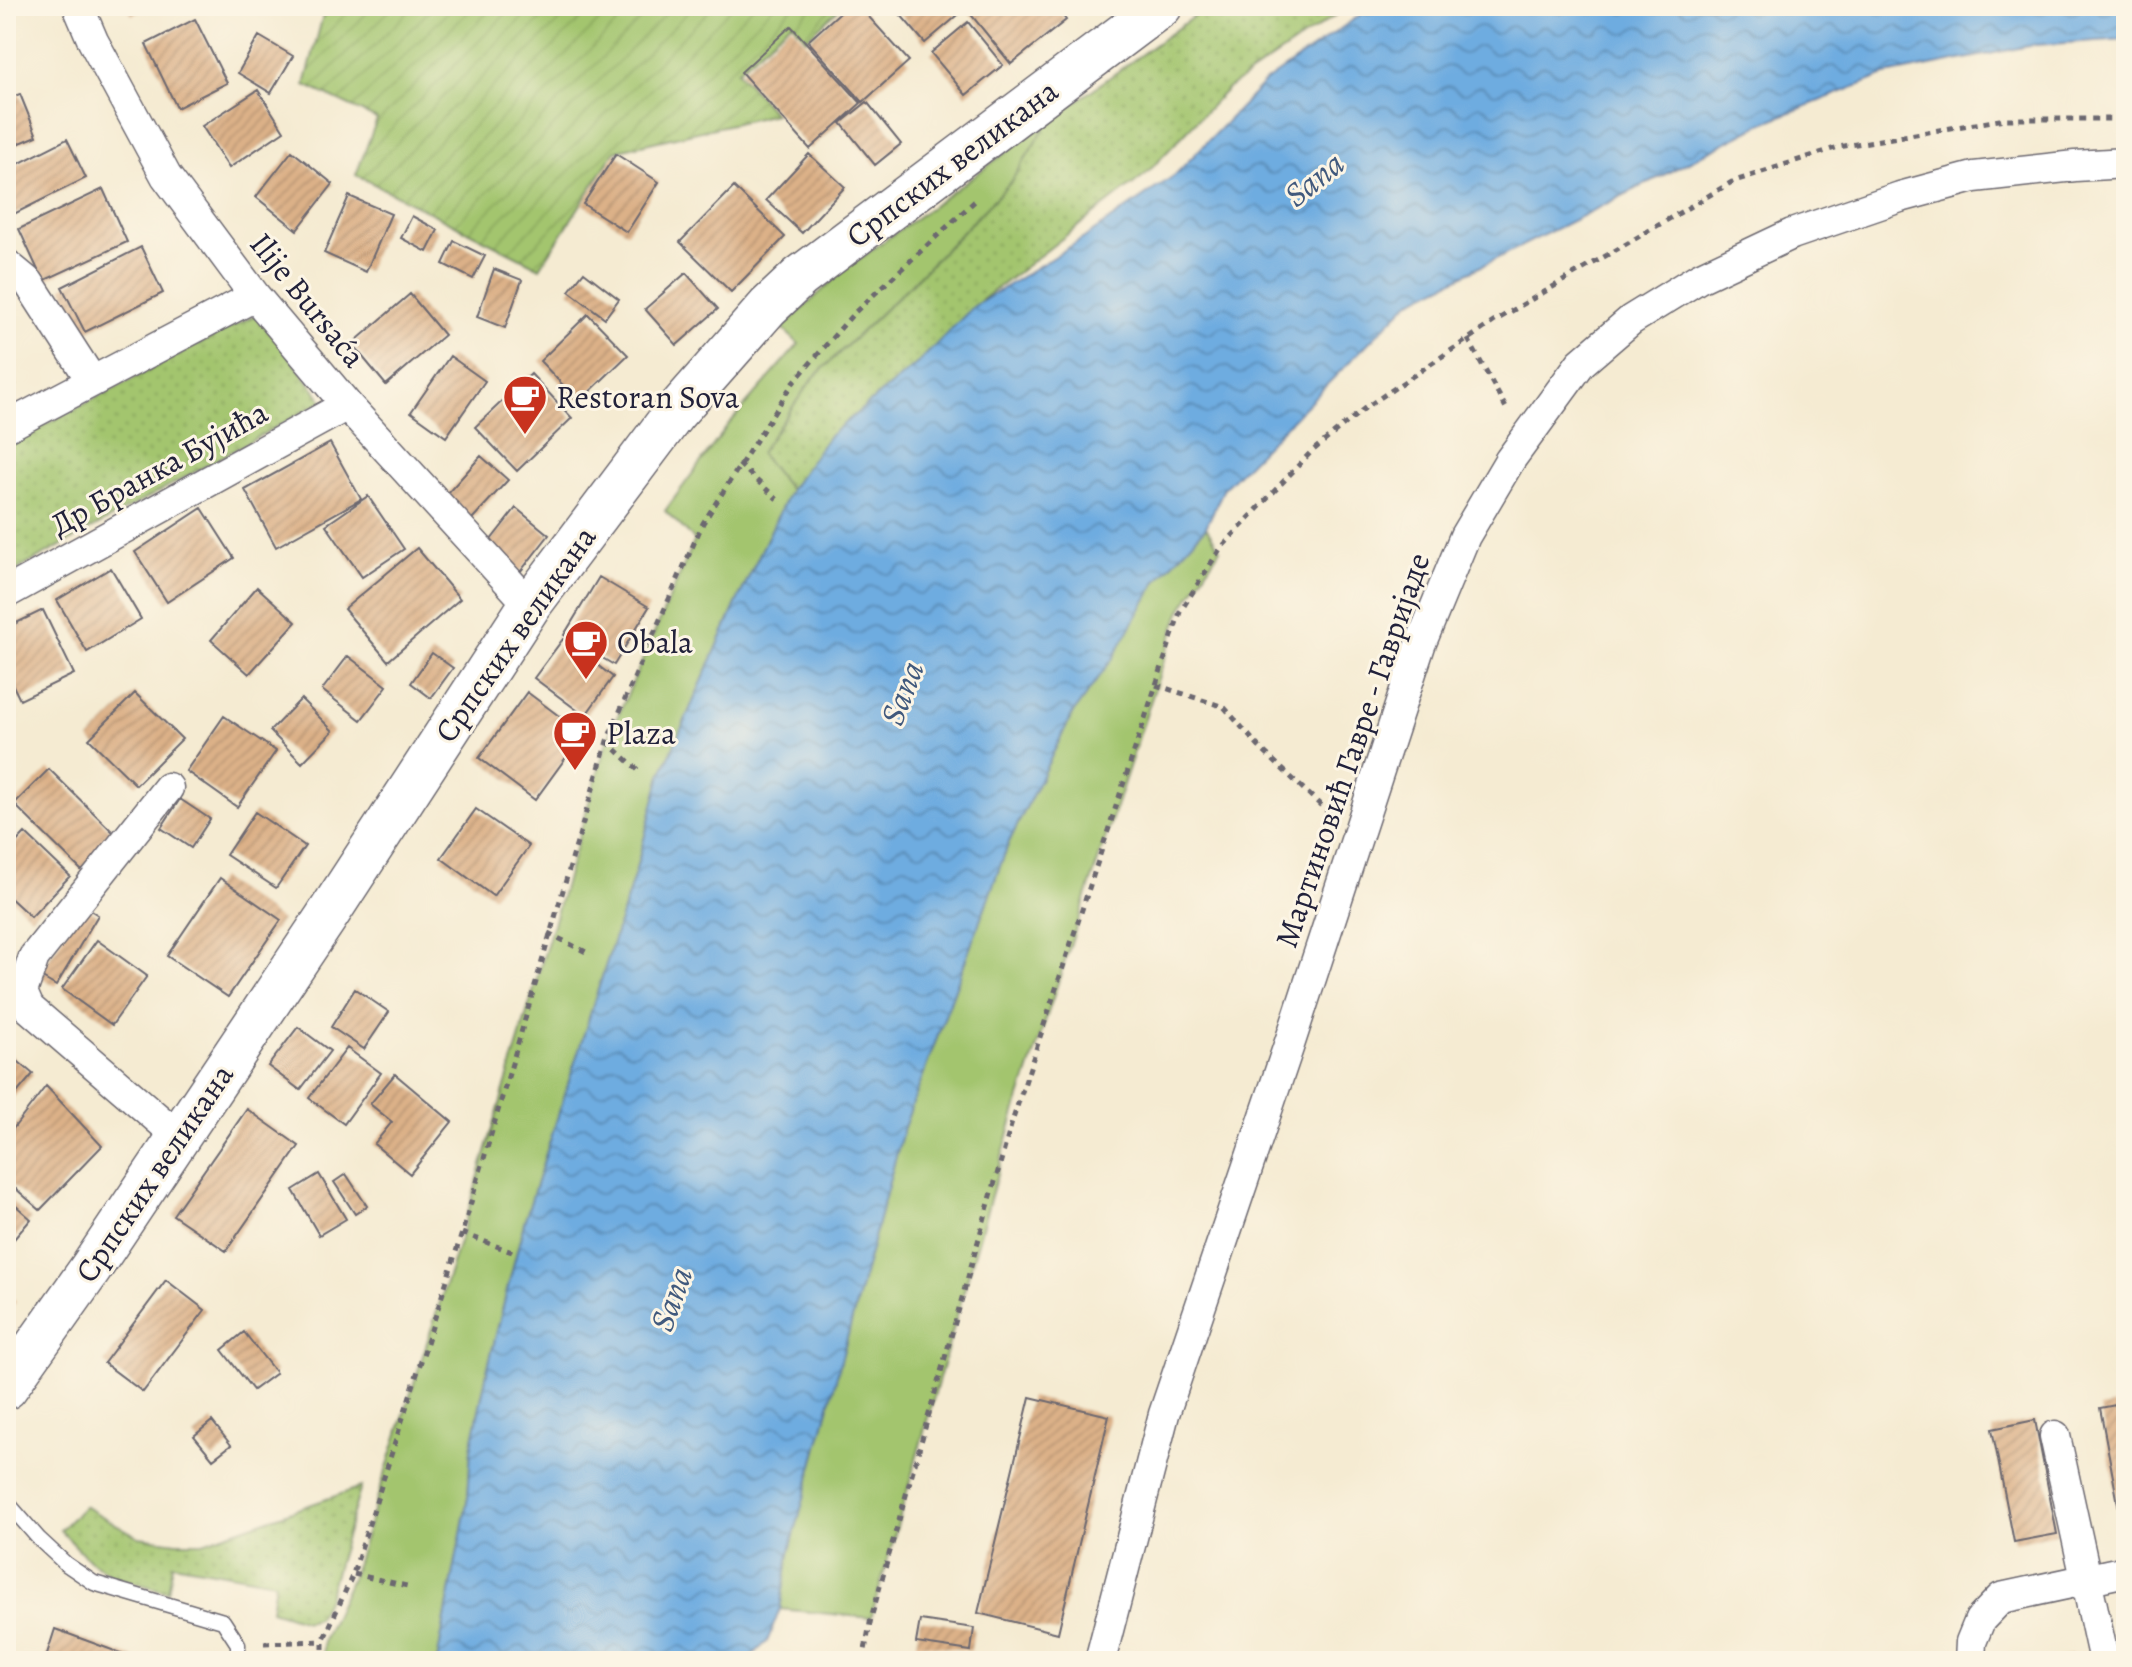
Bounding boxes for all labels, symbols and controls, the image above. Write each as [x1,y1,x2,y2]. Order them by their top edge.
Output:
street label: Српских великана [837,69,1067,257]
water label: Sana [1274,140,1354,218]
street label: Ilije Bursaća [240,223,376,377]
cafe icon: Restoran Sova [501,373,549,436]
place label: Restoran Sova [556,375,739,419]
street label: Др Бранка Бујића [42,390,276,546]
street label: Српских великана [424,517,606,751]
street label: Мартиновић Гавре - Гавријаде [1264,547,1440,953]
cafe icon: Obala [562,618,610,681]
place label: Obala [617,620,693,664]
water label: Sana [868,654,936,732]
cafe icon: Plaza [551,709,599,772]
place label: Plaza [606,711,676,755]
street label: Српских великана [65,1055,244,1291]
water label: Sana [638,1261,704,1337]

